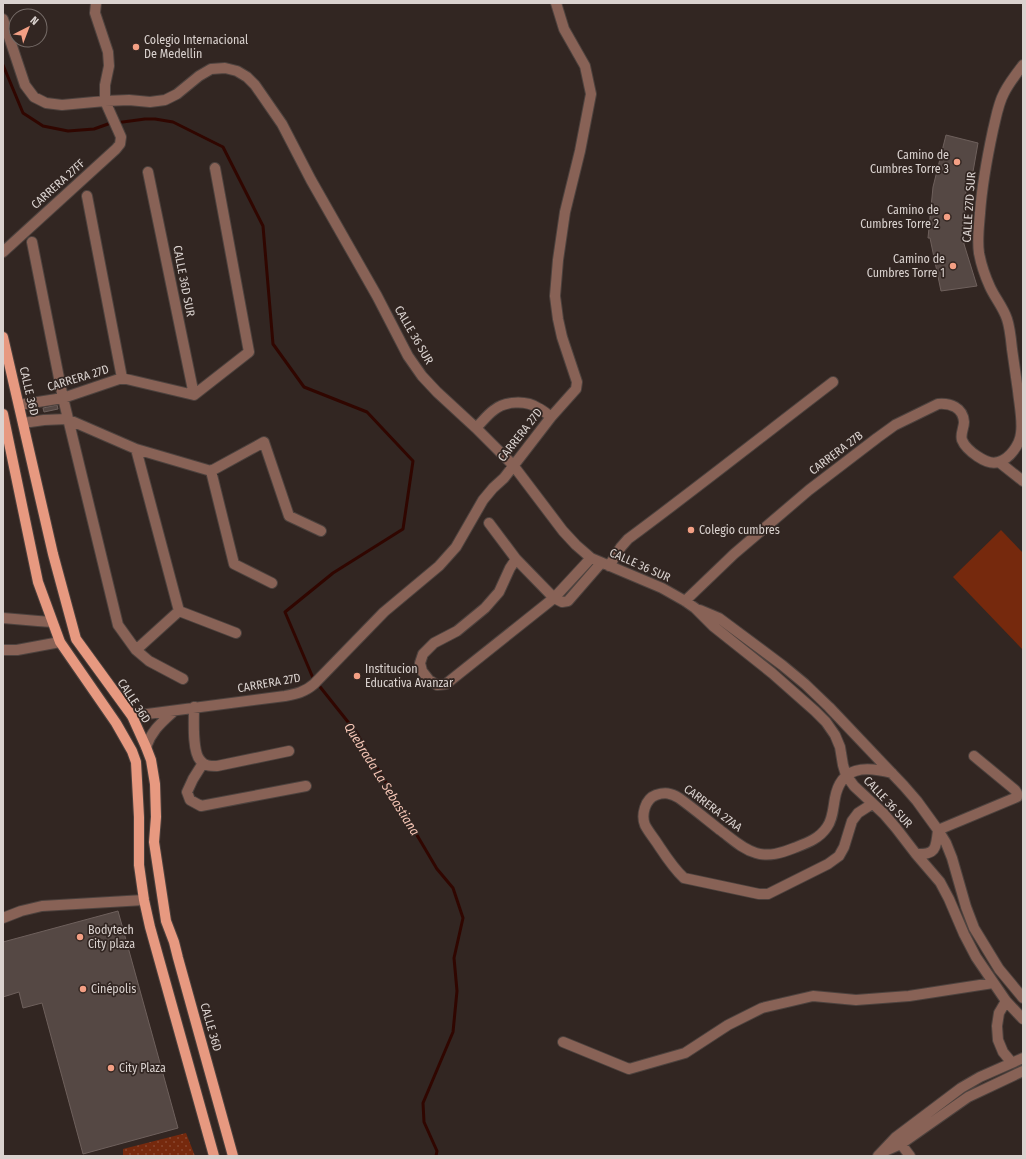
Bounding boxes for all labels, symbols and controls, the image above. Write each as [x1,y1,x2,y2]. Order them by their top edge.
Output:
north arrow [8,8,48,48]
text: N [28,14,41,28]
place label: Colegio Internacional De Medellin [144,33,248,61]
marker: Colegio Internacional De Medellin [131,42,141,52]
place label: Camino de Cumbres Torre 3 [870,148,949,176]
street label: CARRERA 27FF [28,156,88,212]
marker: Camino de Cumbres Torre 3 [952,157,962,167]
street label: CALLE 27D SUR [960,171,978,243]
place label: Camino de Cumbres Torre 2 [860,203,939,231]
marker: Camino de Cumbres Torre 2 [942,212,952,222]
street label: CALLE 36D SUR [170,244,198,318]
place label: Camino de Cumbres Torre 1 [867,252,945,280]
marker: Camino de Cumbres Torre 1 [948,261,958,271]
street label: CALLE 36 SUR [392,303,437,367]
street label: CARRERA 27D [45,362,111,394]
street label: CALLE 36D [17,365,41,417]
street label: CARRERA 27D [495,406,545,464]
street label: CARRERA 27B [806,428,866,478]
place label: Colegio cumbres [699,523,780,537]
marker: Colegio cumbres [686,525,696,535]
street label: CALLE 36 SUR [607,545,673,585]
place label: Institucion Educativa Avanzar [365,662,454,690]
street label: CARRERA 27D [236,671,302,695]
marker: Institucion Educativa Avanzar [352,671,362,681]
street label: CALLE 36D [115,676,153,726]
water label: Quebrada La Sebastiana [341,720,423,838]
street label: CALLE 36 SUR [861,773,916,831]
street label: CARRERA 27AA [681,782,745,835]
place label: Bodytech City plaza [88,923,135,951]
marker: Bodytech City plaza [75,932,85,942]
place label: Cinépolis [91,982,136,996]
marker: Cinépolis [78,984,88,994]
street label: CALLE 36D [197,1001,225,1053]
place label: City Plaza [119,1061,166,1075]
marker: City Plaza [106,1063,116,1073]

